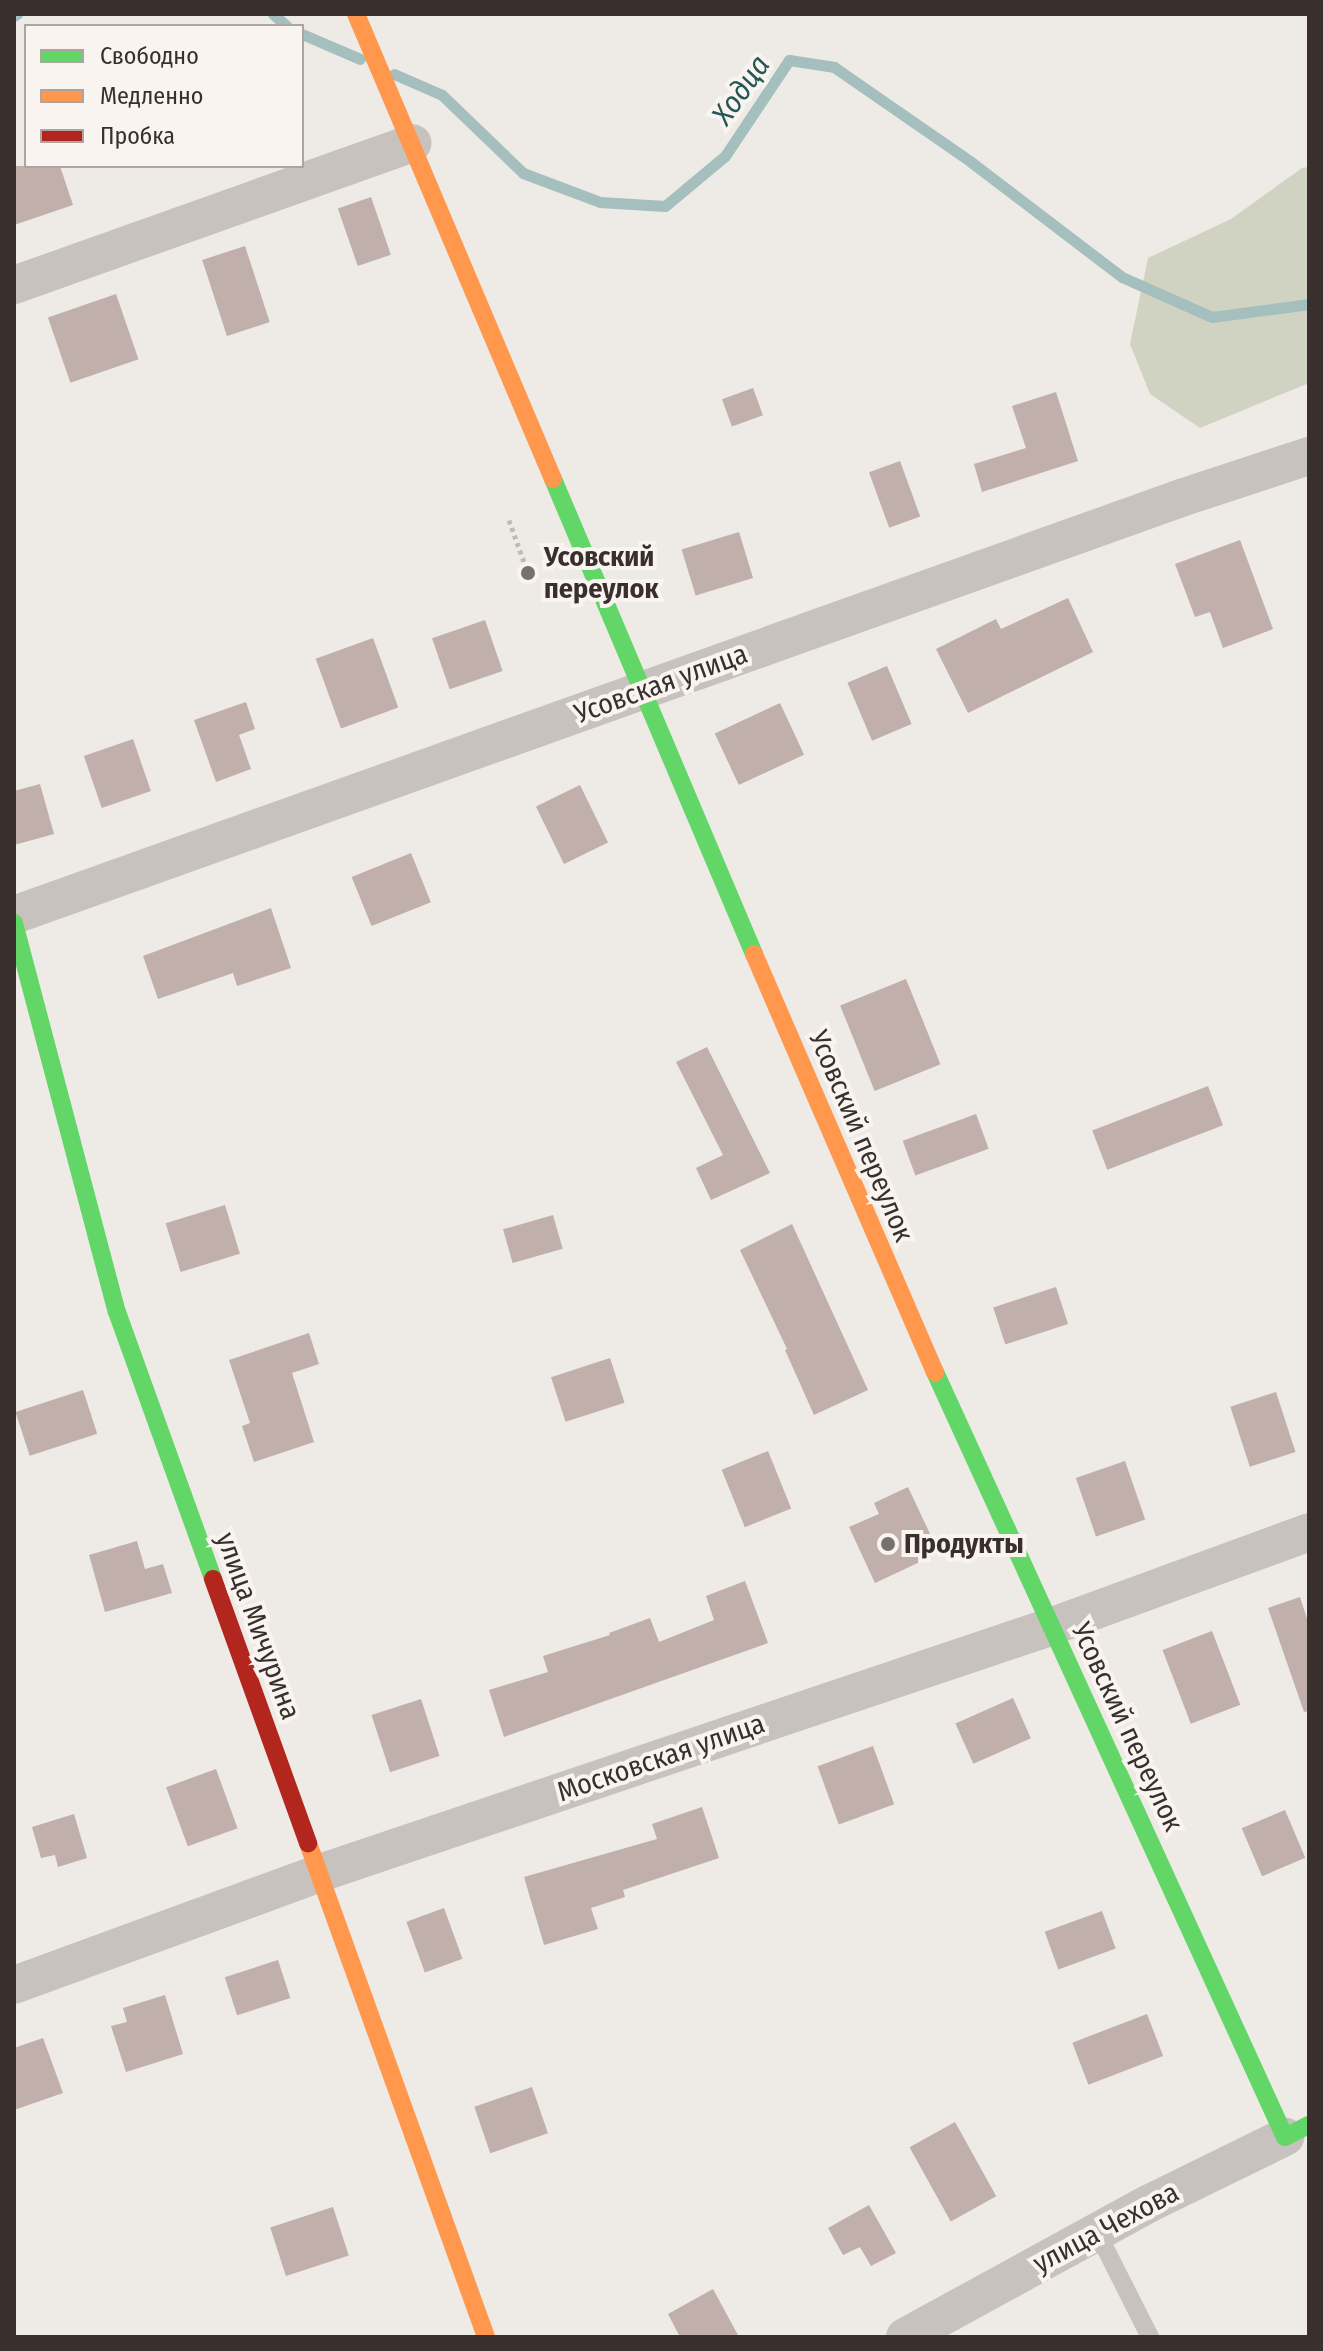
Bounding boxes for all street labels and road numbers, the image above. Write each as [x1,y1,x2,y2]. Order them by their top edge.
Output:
street label: Усовская улица [570,637,752,731]
street label: Усовский переулок [801,1025,921,1247]
street label: улица Мичурина [209,1528,307,1724]
street label: Усовский переулок [1064,1617,1190,1837]
street label: Московская улица [553,1707,769,1809]
street label: улица Чехова [1028,2176,1184,2280]

